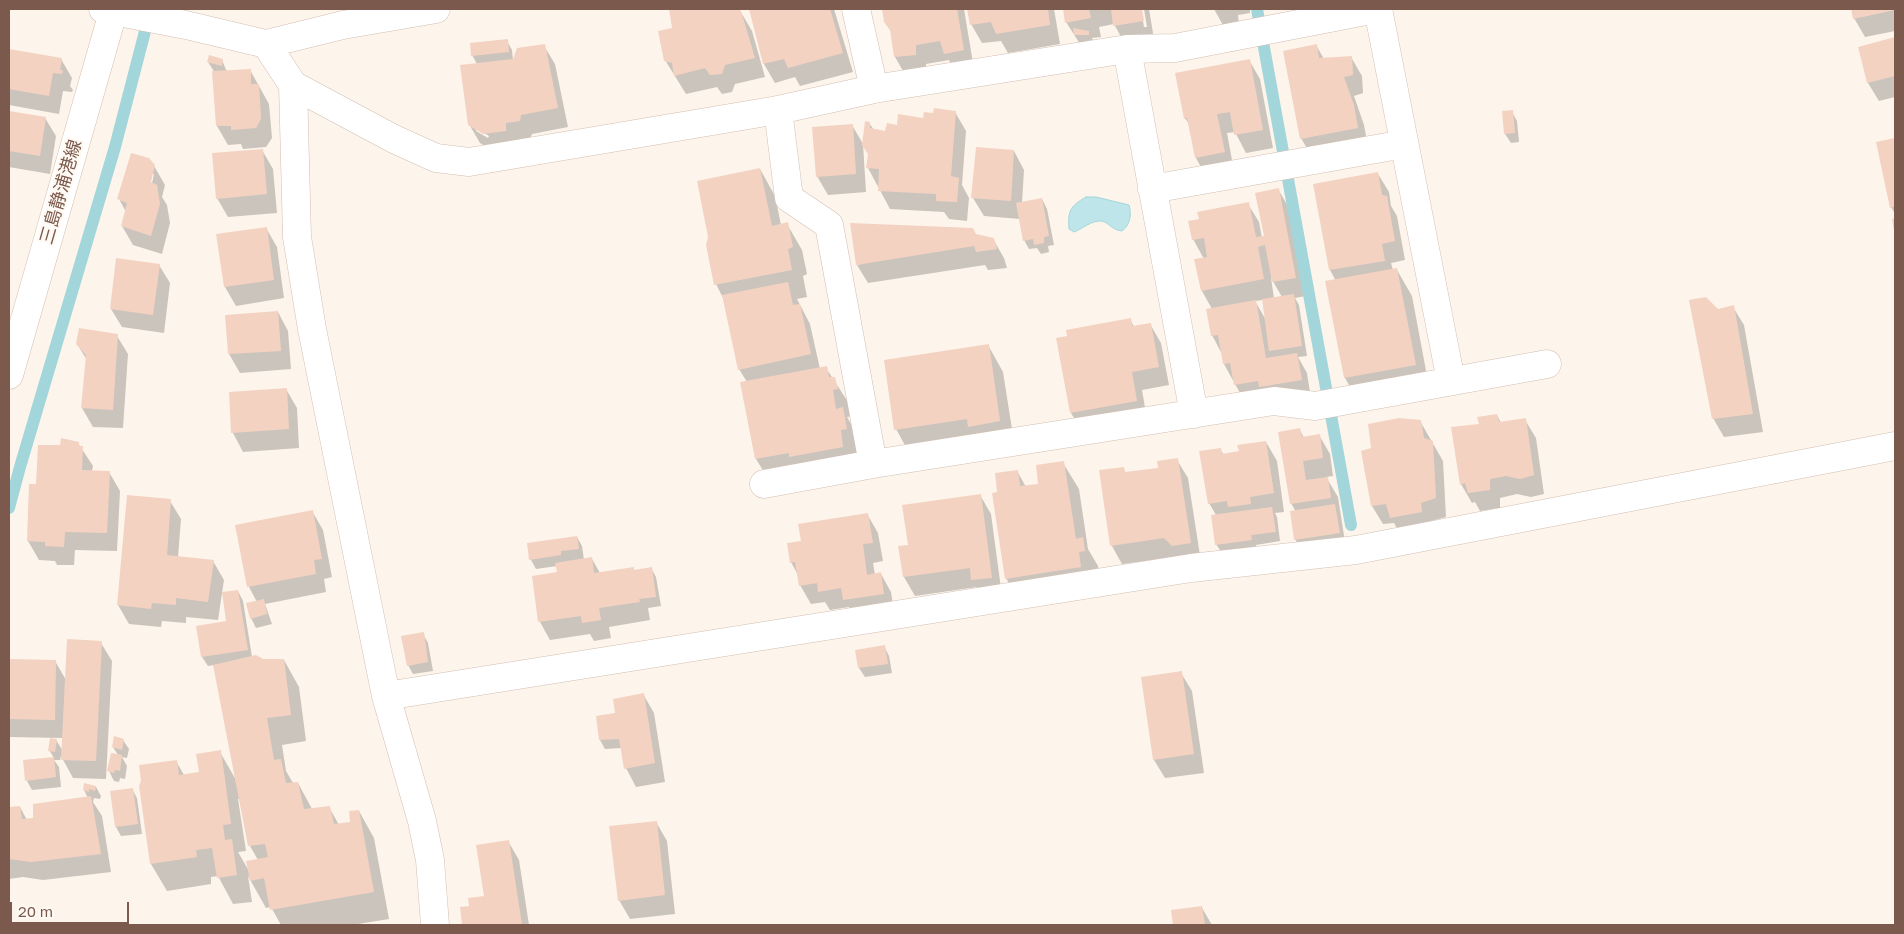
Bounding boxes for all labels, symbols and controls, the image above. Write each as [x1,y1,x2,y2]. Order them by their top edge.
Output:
street label: 三島静浦港線 [36,137,86,247]
scale bar [12,892,131,924]
text: 20 m [18,902,53,920]

